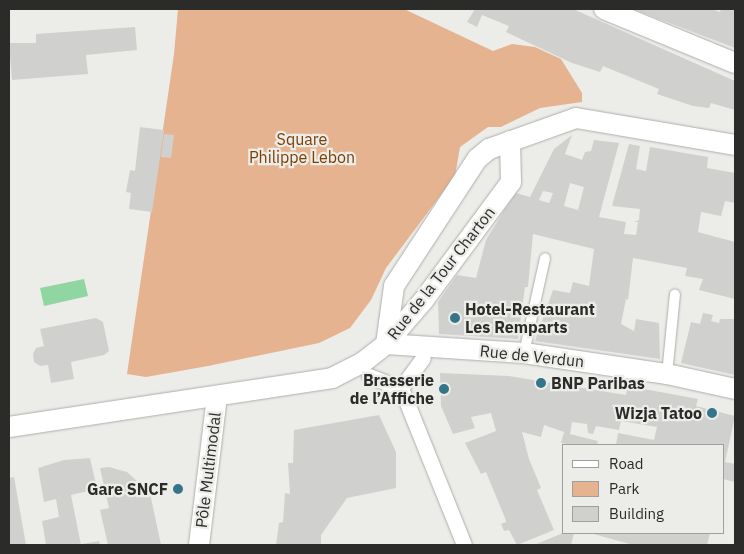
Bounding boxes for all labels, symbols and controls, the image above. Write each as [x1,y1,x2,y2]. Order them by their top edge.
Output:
park label: Square Philippe Lebon [249,129,355,167]
street label: Rue de la Tour Charton [383,203,499,343]
place label: Hotel-Restaurant Les Remparts [465,299,595,337]
marker: Hotel-Restaurant Les Remparts [449,312,461,324]
street label: Rue de Verdun [479,341,585,371]
place label: Brasserie de l’Affiche [350,370,434,408]
place label: BNP Paribas [551,373,645,393]
marker: BNP Paribas [535,377,547,389]
marker: Brasserie de l’Affiche [438,383,450,395]
place label: Wizja Tatoo [615,403,702,423]
marker: Wizja Tatoo [706,407,718,419]
street label: Pôle Multimodal [191,411,225,529]
legend [562,444,724,534]
text: Road [609,454,644,473]
place label: Gare SNCF [87,479,168,499]
text: Park [609,479,639,498]
marker: Gare SNCF [172,483,184,495]
text: Building [609,504,664,523]

